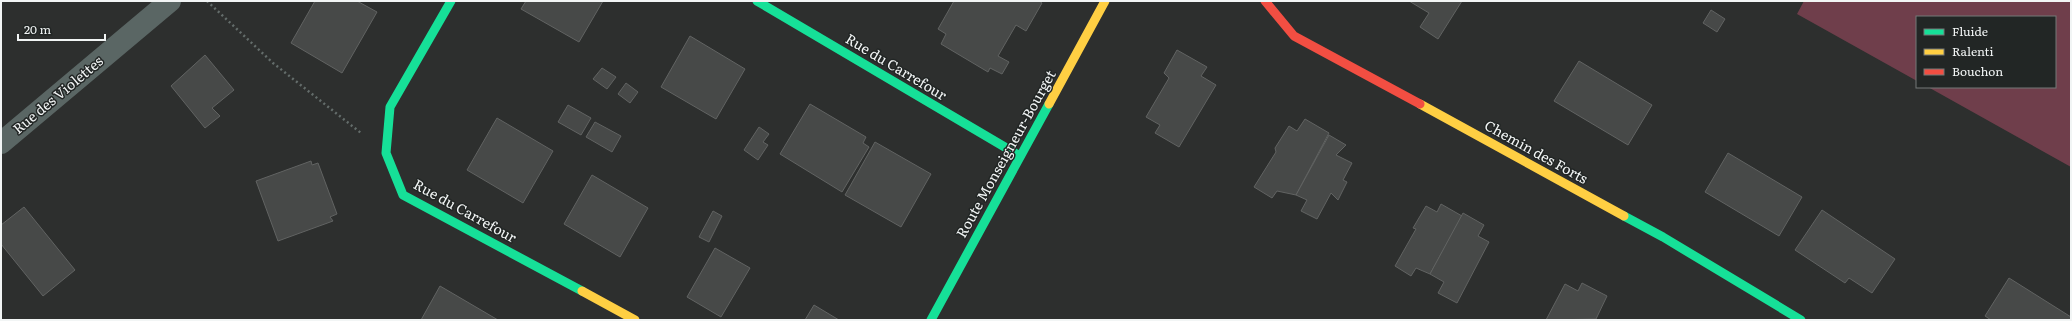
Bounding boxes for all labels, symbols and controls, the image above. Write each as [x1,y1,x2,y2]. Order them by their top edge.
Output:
scale bar [18,16,105,42]
legend [1916,16,2056,88]
text: 20 m [24,20,51,38]
text: Fluide [1952,22,1988,40]
street label: Rue du Carrefour [842,28,951,104]
text: Ralenti [1952,42,1993,60]
street label: Rue des Violettes [8,51,107,138]
text: Bouchon [1952,62,2003,80]
street label: Route Monseigneur-Bourget [951,66,1060,241]
street label: Chemin des Forts [1481,114,1592,188]
street label: Rue du Carrefour [410,174,521,247]

